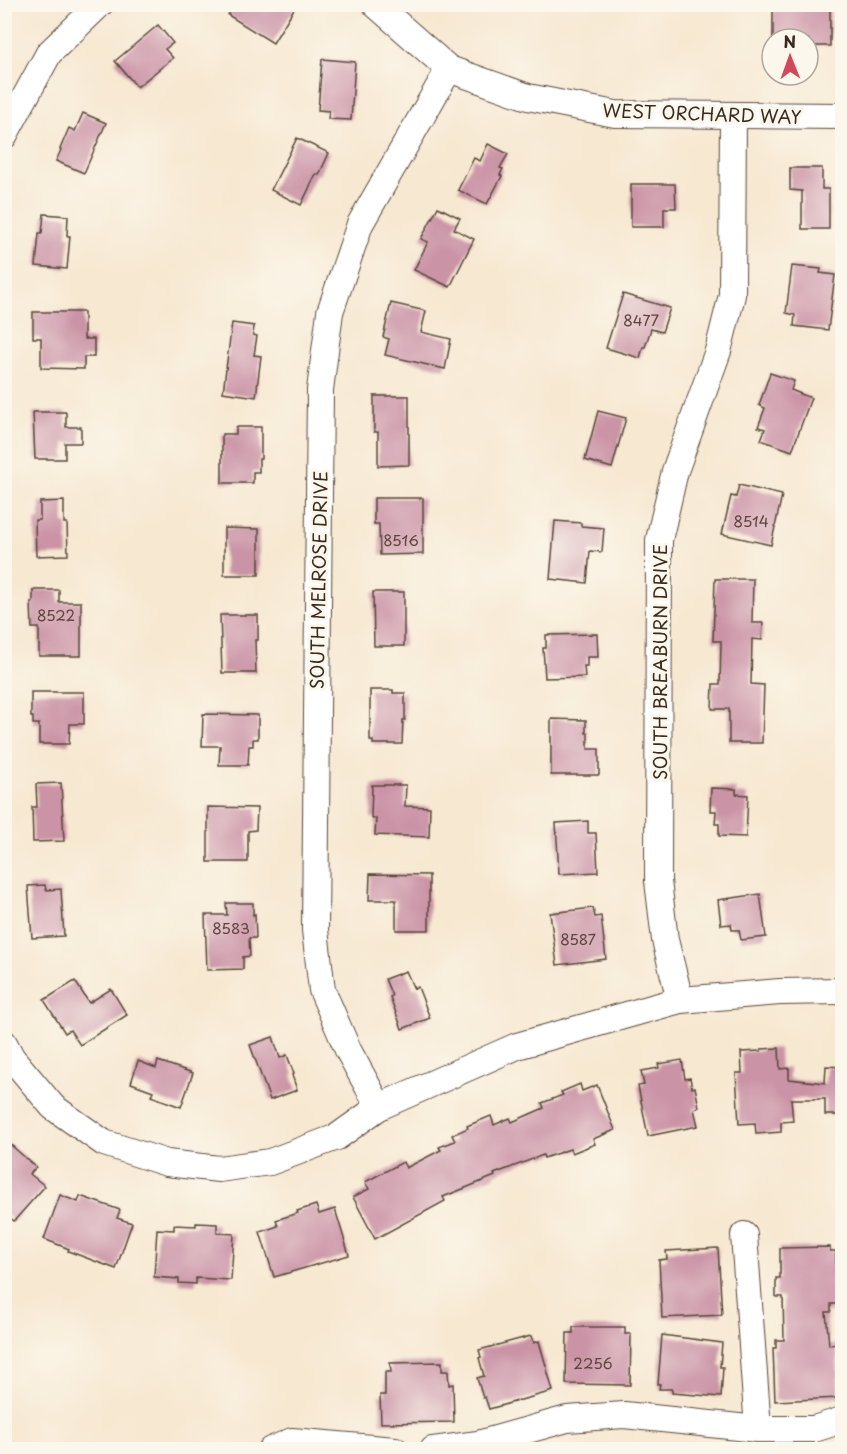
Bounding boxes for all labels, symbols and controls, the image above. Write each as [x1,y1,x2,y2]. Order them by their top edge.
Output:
north arrow [760,27,820,87]
text: N [783,29,796,53]
street label: WEST ORCHARD WAY [602,96,802,130]
house number: 8477 [623,308,660,331]
street label: SOUTH MELROSE DRIVE [303,471,333,689]
house number: 8514 [733,509,769,532]
house number: 8516 [383,528,419,551]
street label: SOUTH BREABURN DRIVE [646,544,673,780]
house number: 8522 [37,603,75,626]
house number: 8583 [212,916,250,939]
house number: 8587 [560,927,597,950]
house number: 2256 [573,1351,613,1374]

